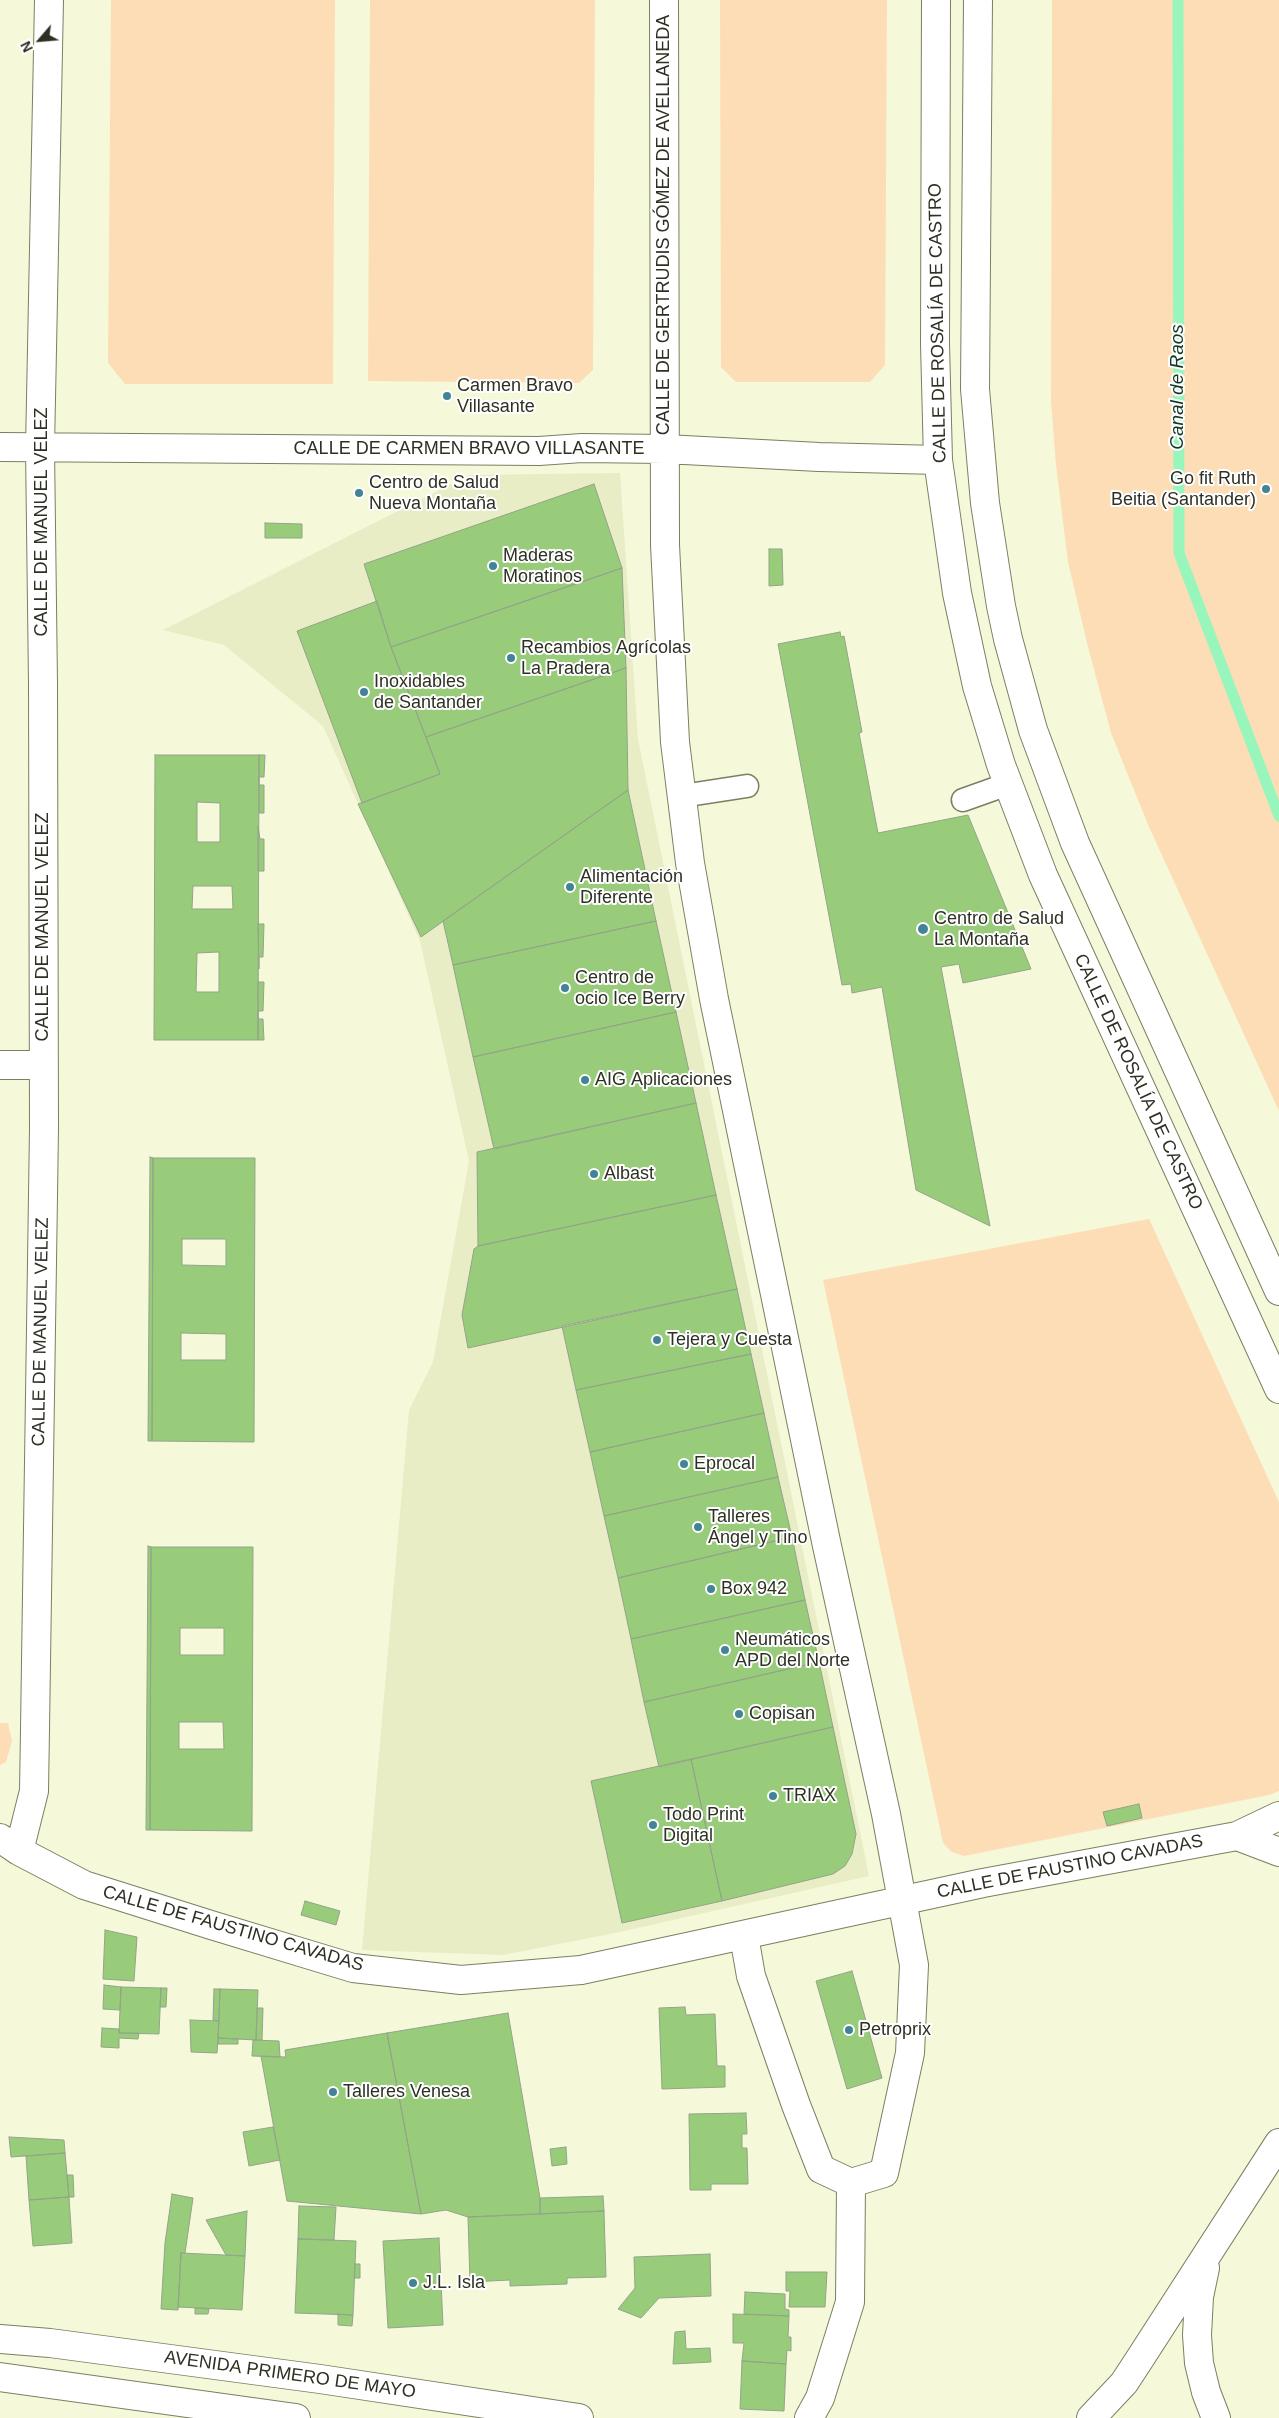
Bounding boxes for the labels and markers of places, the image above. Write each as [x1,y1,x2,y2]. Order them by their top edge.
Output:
place label: Carmen Bravo Villasante [457,375,573,418]
marker: Carmen Bravo Villasante [441,390,453,402]
place label: Go fit Ruth Beitia (Santander) [1111,468,1256,510]
place label: Centro de Salud Nueva Montaña [369,472,499,514]
marker: Go fit Ruth Beitia (Santander) [1260,483,1272,495]
marker: Centro de Salud Nueva Montaña [353,487,365,499]
place label: Maderas Moratinos [503,545,582,588]
marker: Maderas Moratinos [487,560,499,572]
place label: Recambios Agrícolas La Pradera [521,637,691,680]
marker: Recambios Agrícolas La Pradera [505,652,517,664]
place label: Inoxidables de Santander [374,671,482,714]
marker: Inoxidables de Santander [358,686,370,698]
place label: Alimentación Diferente [580,866,683,909]
marker: Alimentación Diferente [564,881,576,893]
place label: Centro de Salud La Montaña [934,908,1064,951]
marker: Centro de Salud La Montaña [916,922,930,936]
place label: Centro de ocio Ice Berry [575,967,685,1010]
marker: Centro de ocio Ice Berry [559,982,571,994]
place label: AIG Aplicaciones [595,1069,732,1091]
marker: AIG Aplicaciones [579,1074,591,1086]
place label: Albast [604,1163,654,1185]
marker: Albast [588,1168,600,1180]
place label: Tejera y Cuesta [667,1329,792,1351]
marker: Tejera y Cuesta [651,1334,663,1346]
place label: Eprocal [694,1453,755,1475]
marker: Eprocal [678,1458,690,1470]
place label: Talleres Ángel y Tino [708,1506,807,1548]
marker: Talleres Ángel y Tino [692,1521,704,1533]
place label: Box 942 [721,1578,787,1600]
marker: Box 942 [705,1583,717,1595]
place label: Neumáticos APD del Norte [735,1629,850,1672]
marker: Neumáticos APD del Norte [719,1644,731,1656]
place label: Copisan [749,1703,815,1725]
marker: Copisan [733,1708,745,1720]
place label: TRIAX [783,1785,836,1807]
marker: TRIAX [767,1790,779,1802]
place label: Todo Print Digital [663,1804,744,1846]
marker: Todo Print Digital [647,1819,659,1831]
place label: Petroprix [859,2019,931,2041]
marker: Petroprix [843,2024,855,2036]
place label: Talleres Venesa [343,2081,470,2103]
marker: Talleres Venesa [327,2086,339,2098]
place label: J.L. Isla [423,2272,485,2294]
marker: J.L. Isla [407,2277,419,2289]

